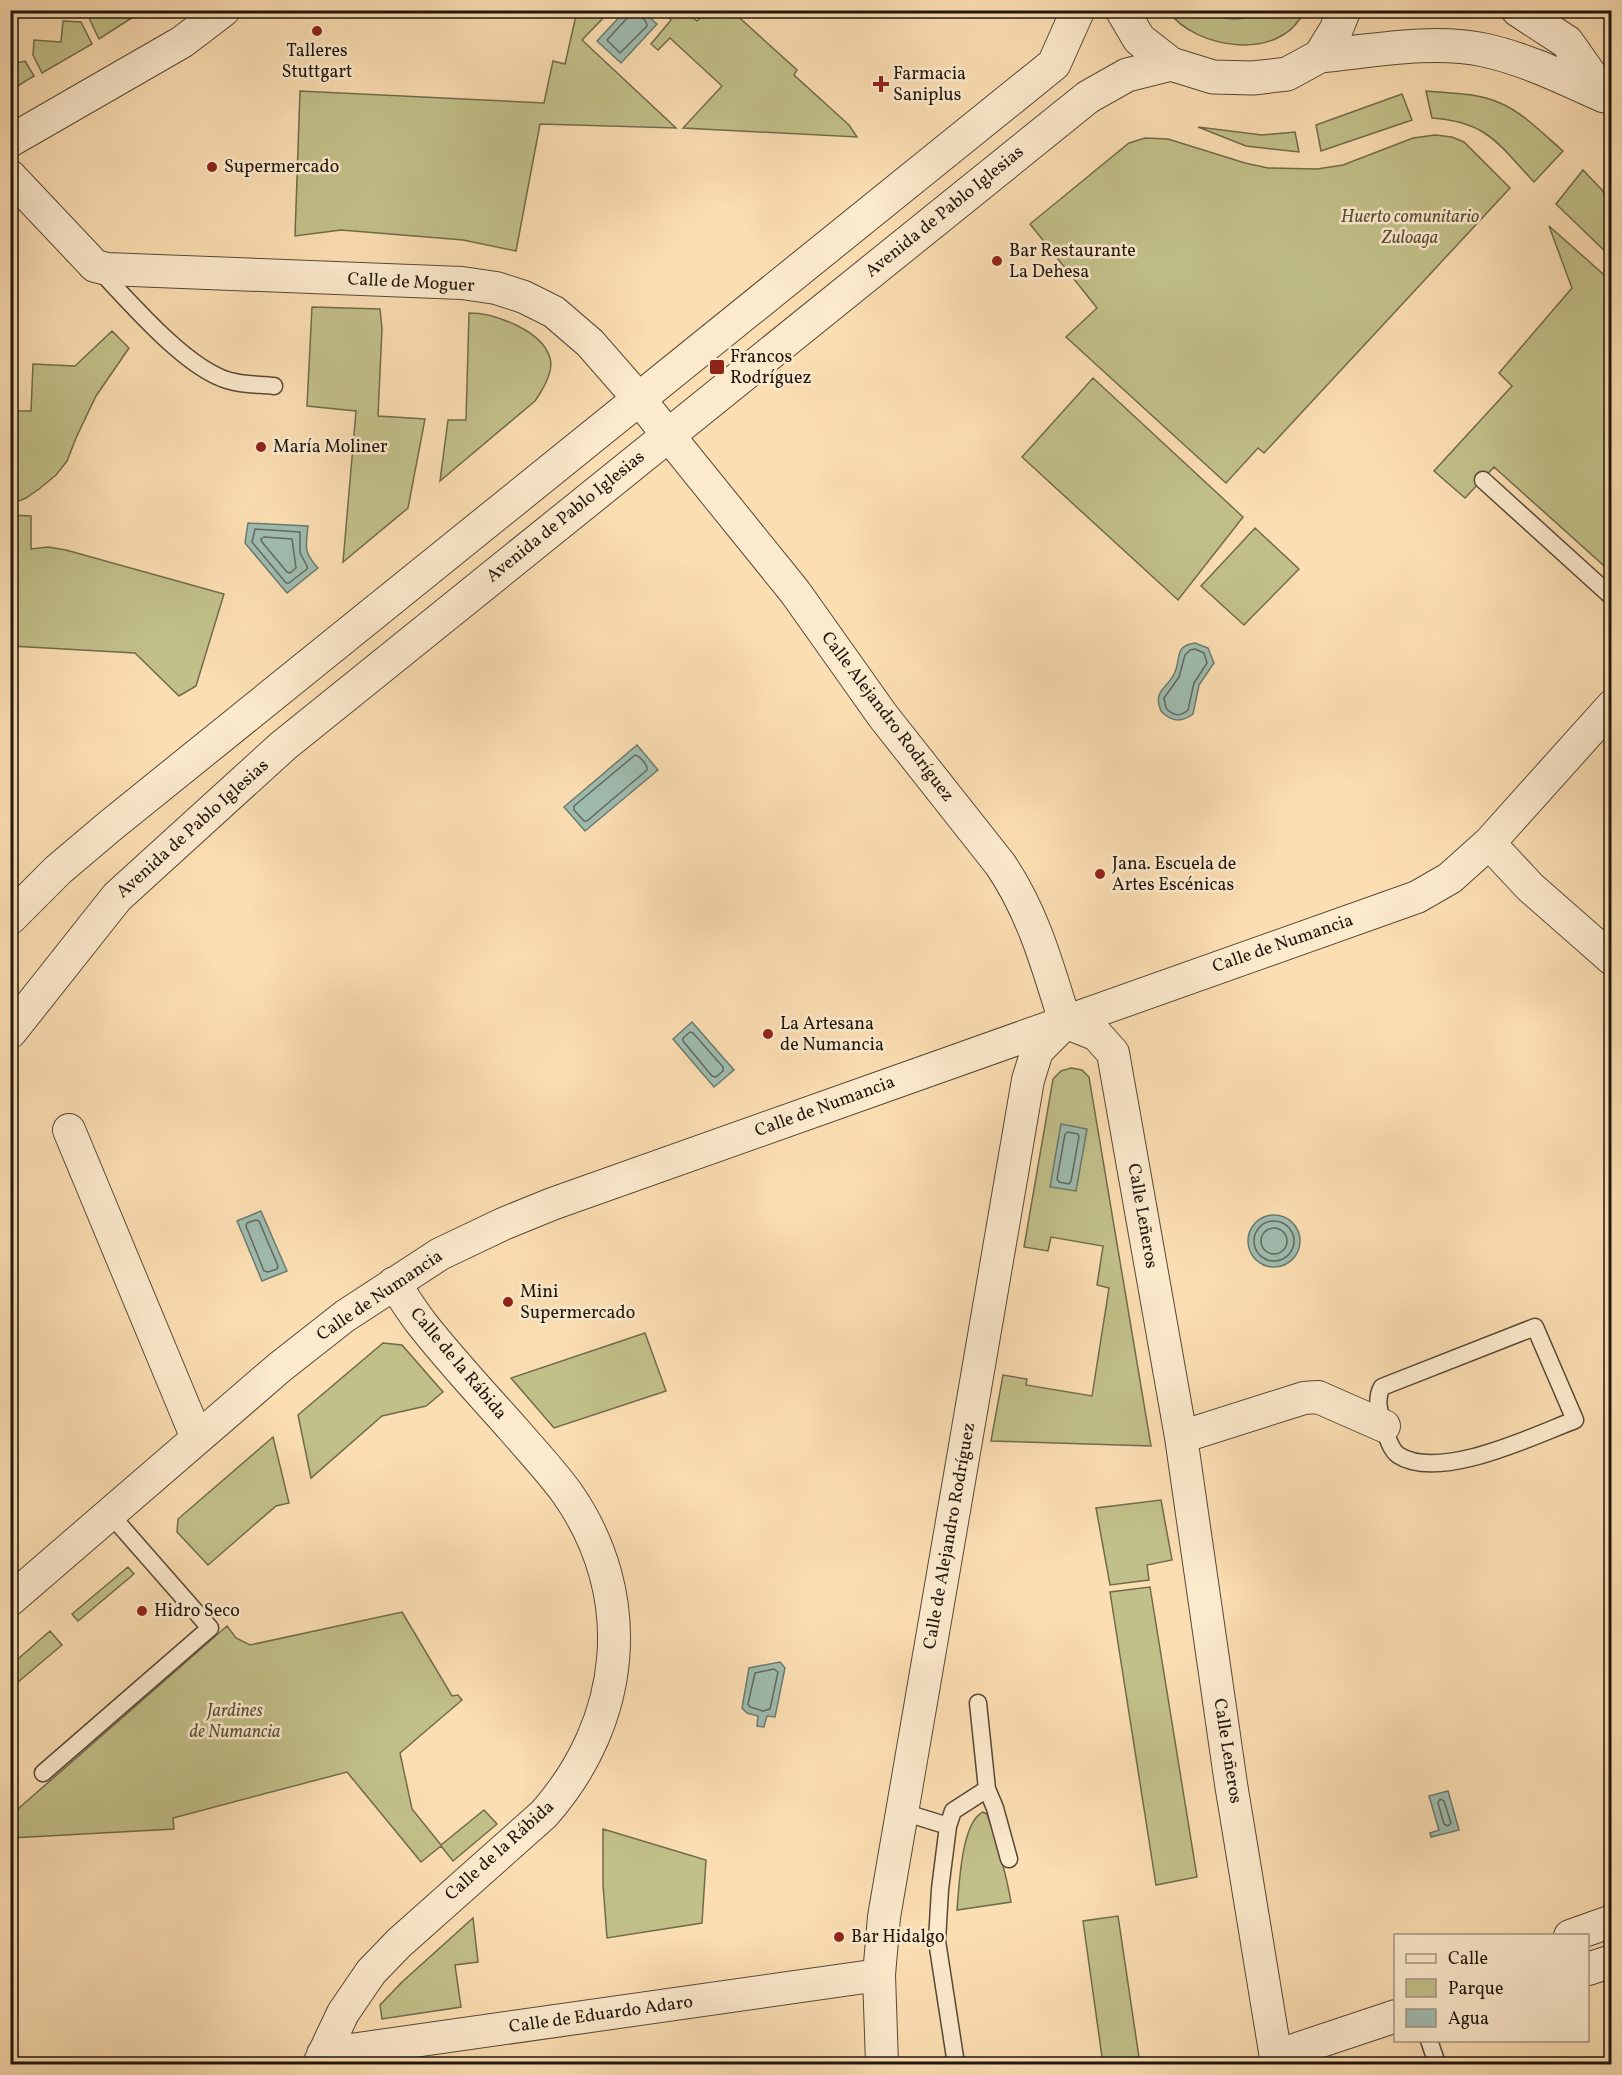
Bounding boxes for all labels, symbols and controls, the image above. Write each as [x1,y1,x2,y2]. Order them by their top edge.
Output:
marker: Talleres Stuttgart [310,24,324,38]
place label: Talleres Stuttgart [282,39,352,85]
place label: Farmacia Saniplus [893,62,966,108]
marker: Farmacia Saniplus [874,77,888,91]
street label: Avenida de Pablo Iglesias [860,140,1030,284]
place label: Supermercado [224,155,339,180]
marker: Supermercado [205,160,219,174]
park label: Huerto comunitario Zuloaga [1341,205,1479,251]
place label: Bar Restaurante La Dehesa [1009,239,1136,285]
marker: Bar Restaurante La Dehesa [990,254,1004,268]
street label: Calle de Moguer [347,267,476,299]
place label: Francos Rodríguez [730,345,812,391]
marker: Francos Rodríguez [708,358,726,376]
place label: María Moliner [273,435,388,460]
marker: María Moliner [254,440,268,454]
street label: Avenida de Pablo Iglesias [481,445,651,589]
street label: Calle Alejandro Rodríguez [815,627,959,807]
street label: Avenida de Pablo Iglesias [111,754,275,904]
place label: Jana. Escuela de Artes Escénicas [1112,852,1236,898]
marker: Jana. Escuela de Artes Escénicas [1093,867,1107,881]
street label: Calle de Numancia [1209,908,1357,980]
place label: La Artesana de Numancia [780,1012,884,1058]
marker: La Artesana de Numancia [761,1027,775,1041]
street label: Calle de Numancia [751,1070,899,1144]
street label: Calle Leñeros [1120,1161,1164,1271]
street label: Calle de Numancia [312,1244,448,1348]
place label: Mini Supermercado [520,1280,635,1326]
marker: Mini Supermercado [501,1295,515,1309]
street label: Calle de la Rábida [404,1303,512,1425]
street label: Calle de Alejandro Rodríguez [918,1421,982,1651]
place label: Hidro Seco [154,1599,240,1624]
marker: Hidro Seco [135,1604,149,1618]
street label: Calle Leñeros [1206,1697,1248,1805]
park label: Jardines de Numancia [190,1699,281,1745]
street label: Calle de la Rábida [440,1795,560,1907]
place label: Bar Hidalgo [851,1925,945,1950]
marker: Bar Hidalgo [832,1930,846,1944]
legend [1394,1934,1589,2042]
text: Calle [1448,1947,1488,1972]
text: Parque [1448,1977,1503,2002]
street label: Calle de Eduardo Adaro [507,1990,695,2040]
text: Agua [1448,2007,1489,2032]

